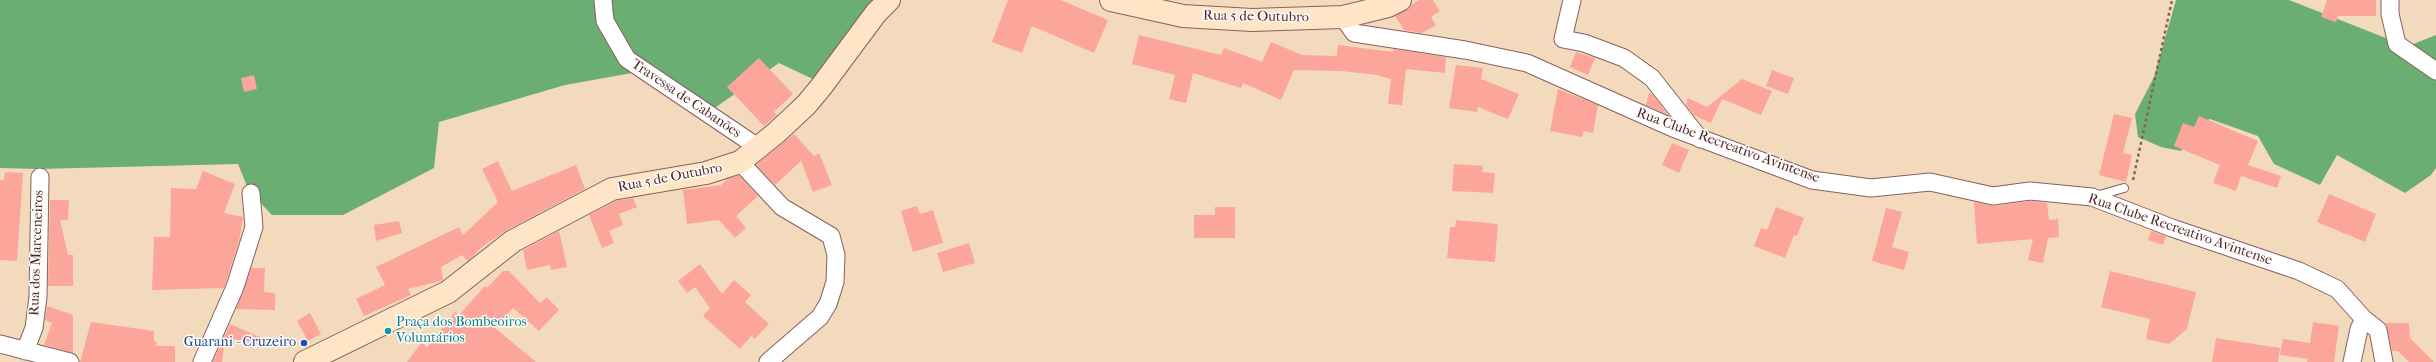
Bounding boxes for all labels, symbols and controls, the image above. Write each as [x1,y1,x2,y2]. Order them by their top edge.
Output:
street label: Rua 5 de Outubro [1203,8,1309,26]
street label: Travessa de Cabanões [628,56,744,142]
street label: Rua Clube Recreativo Avintense [1634,105,1822,187]
street label: Rua 5 de Outubro [616,160,724,196]
street label: Rua dos Marceneiros [26,190,48,316]
street label: Rua Clube Recreativo Avintense [2086,191,2274,269]
place label: Praça dos Bombeoiros Voluntários [396,315,527,348]
marker: Praça dos Bombeoiros Voluntários [383,326,393,336]
place label: Guarani - Cruzeiro [184,335,296,351]
marker: Guarani - Cruzeiro [299,338,309,348]

